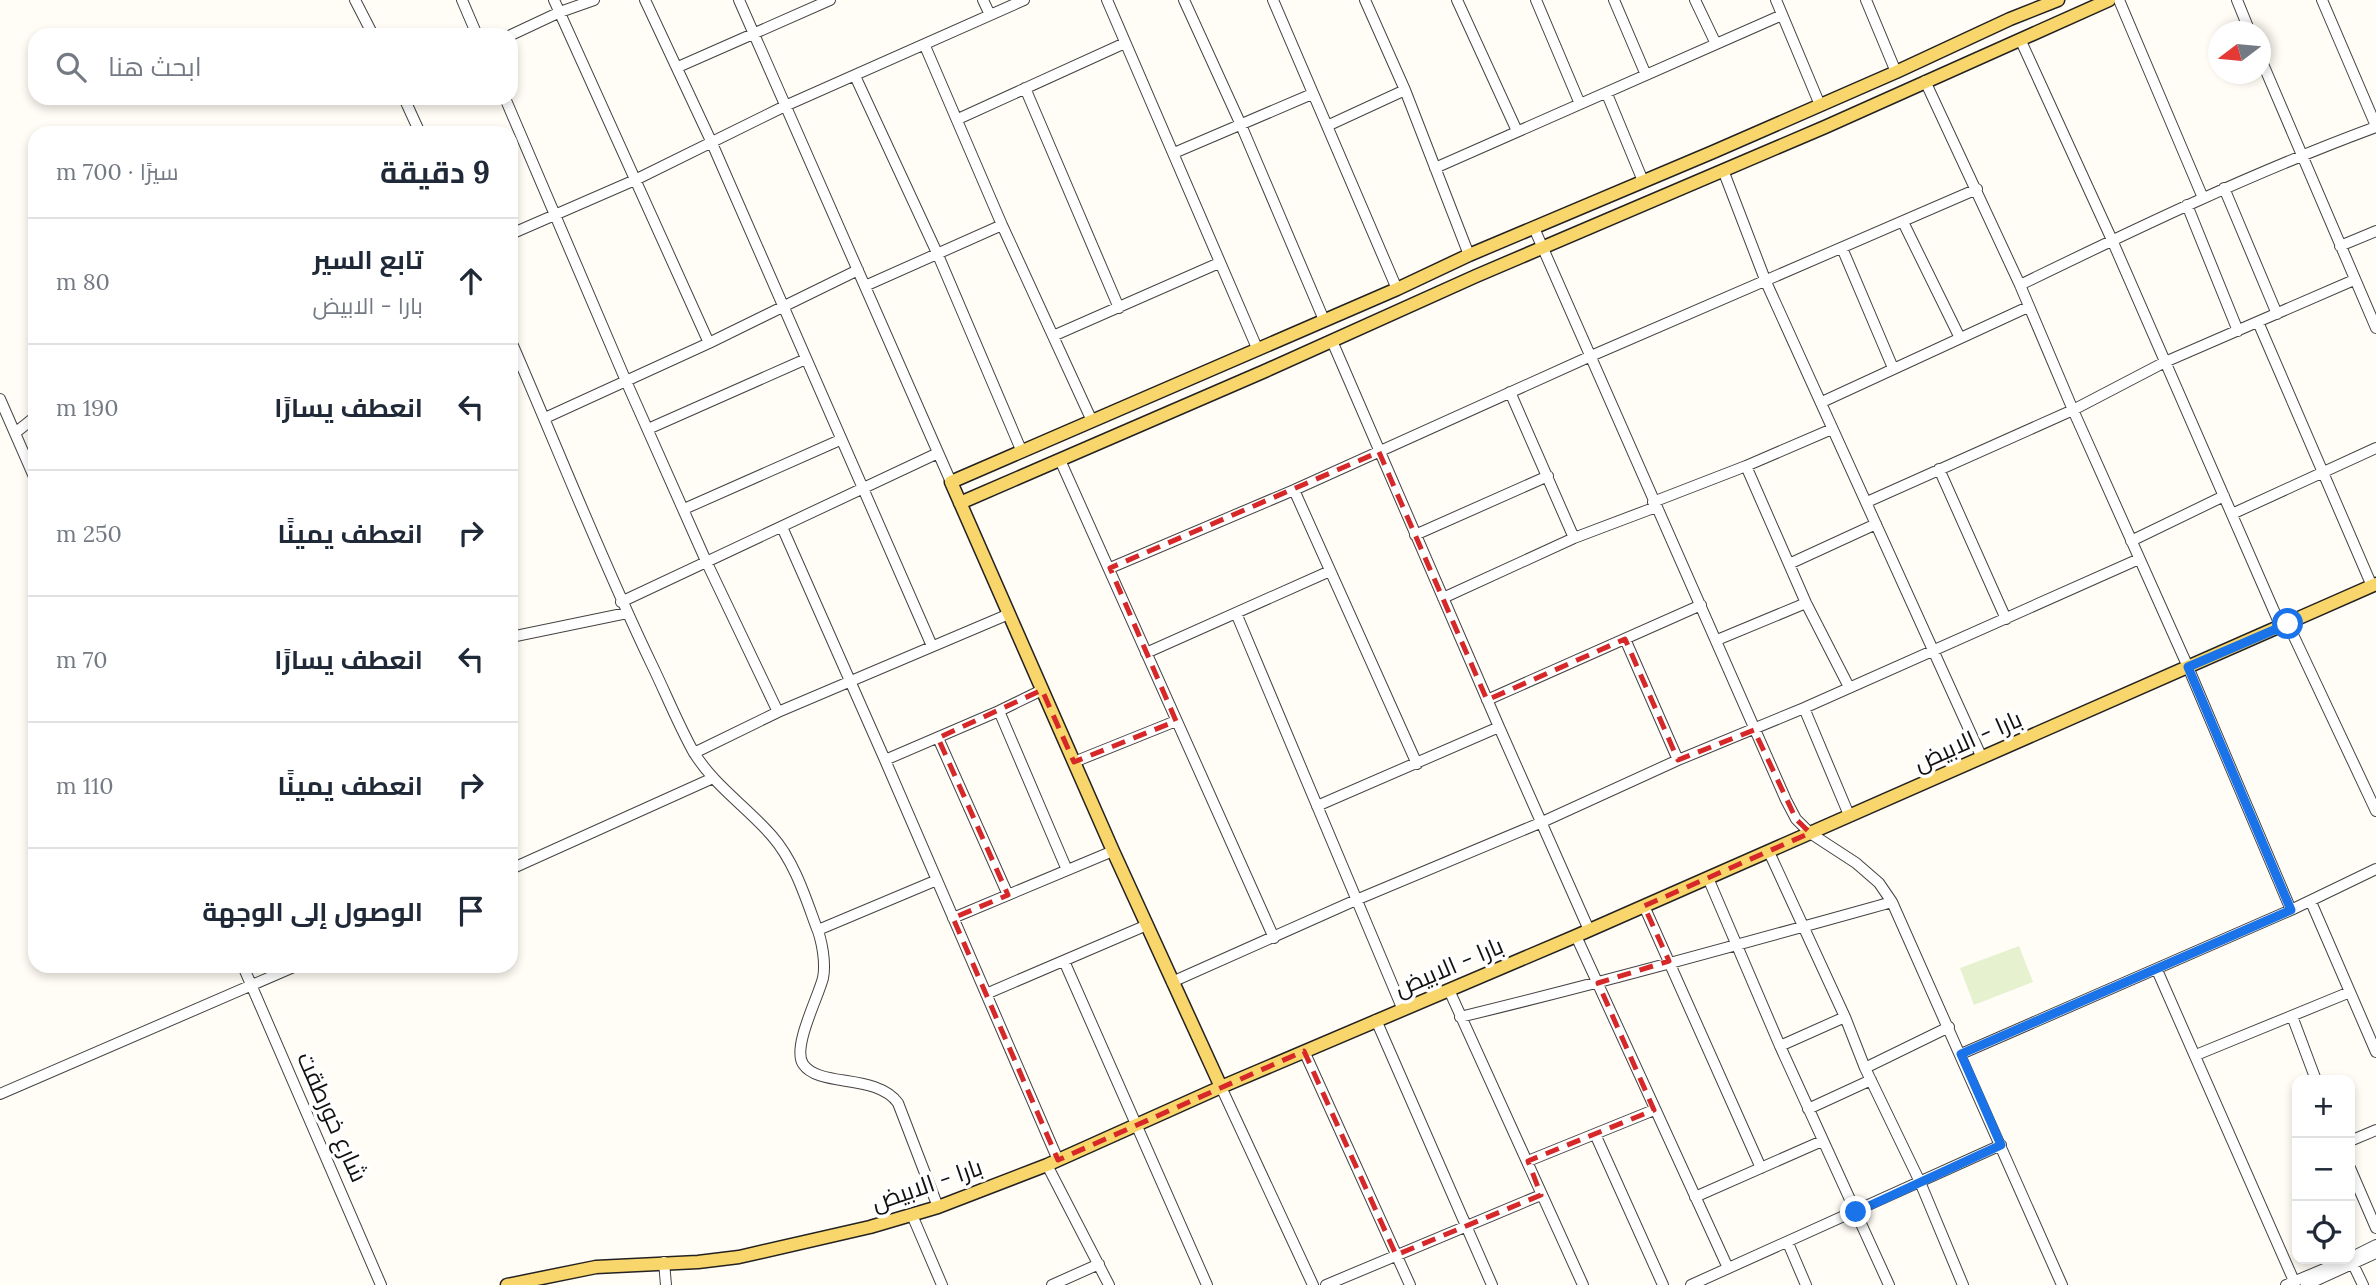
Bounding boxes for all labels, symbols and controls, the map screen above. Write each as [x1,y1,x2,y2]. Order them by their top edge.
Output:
north arrow [2208,21,2271,84]
search box [28,28,518,105]
icon: search [52,48,90,86]
text: ابحث هنا [108,50,202,83]
text: 9 دقيقة [380,153,490,191]
text: سيرًا · 700 m [56,157,179,186]
text: تابع السير [313,243,423,276]
icon: ahead [452,262,490,300]
text: 80 m [56,267,110,296]
text: بارا - الابيض [312,291,423,320]
icon: left [452,388,490,426]
text: انعطف يسارًا [274,391,423,424]
text: 190 m [56,393,119,422]
icon: right [452,514,490,552]
text: انعطف يمينًا [278,517,423,550]
text: 250 m [56,519,122,548]
route start [2272,608,2303,639]
icon: left [452,640,490,678]
text: انعطف يسارًا [274,643,423,676]
text: 70 m [56,645,108,674]
street label: بارا - الابيض [1909,703,2027,778]
icon: right [452,766,490,804]
text: انعطف يمينًا [278,769,423,802]
text: 110 m [56,771,114,800]
icon: arrive [452,892,490,930]
text: الوصول إلى الوجهة [202,895,423,928]
street label: بارا - الابيض [1390,930,1508,1003]
street label: شارع خورطقت [289,1047,375,1187]
map controls [2292,1075,2355,1264]
button: + [2292,1075,2355,1138]
button: − [2292,1138,2355,1201]
street label: بارا - الابيض [867,1151,986,1218]
route end [1840,1196,1871,1227]
button: locate [2292,1201,2355,1264]

